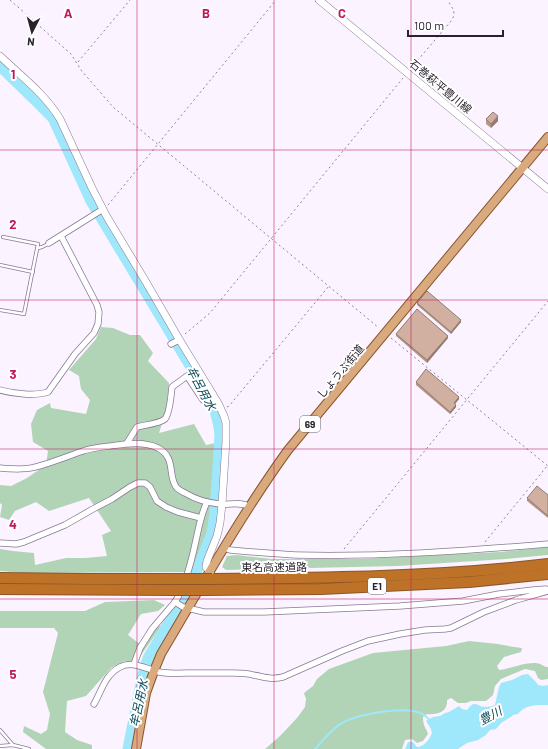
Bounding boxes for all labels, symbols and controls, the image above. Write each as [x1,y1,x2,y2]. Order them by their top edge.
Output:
text: A [64,5,73,21]
text: B [202,5,210,21]
text: C [338,5,346,21]
north arrow [12,12,52,52]
scale bar [408,12,503,38]
text: 100 m [414,18,444,32]
text: N [27,36,35,49]
street label: 石巻萩平豊川線 [407,56,475,116]
text: 1 [11,66,15,82]
text: 2 [9,216,17,232]
street label: しょうぶ街道 [314,342,366,400]
water label: 牟呂用水 [185,364,220,414]
text: 3 [9,366,17,382]
road number: 69 [300,416,320,432]
text: 4 [9,516,17,532]
street label: 東名高速道路 [241,560,307,573]
road number: E1 [368,578,386,594]
text: 5 [9,666,17,682]
water label: 牟呂用水 [126,676,150,728]
water label: 豊川 [476,702,506,727]

